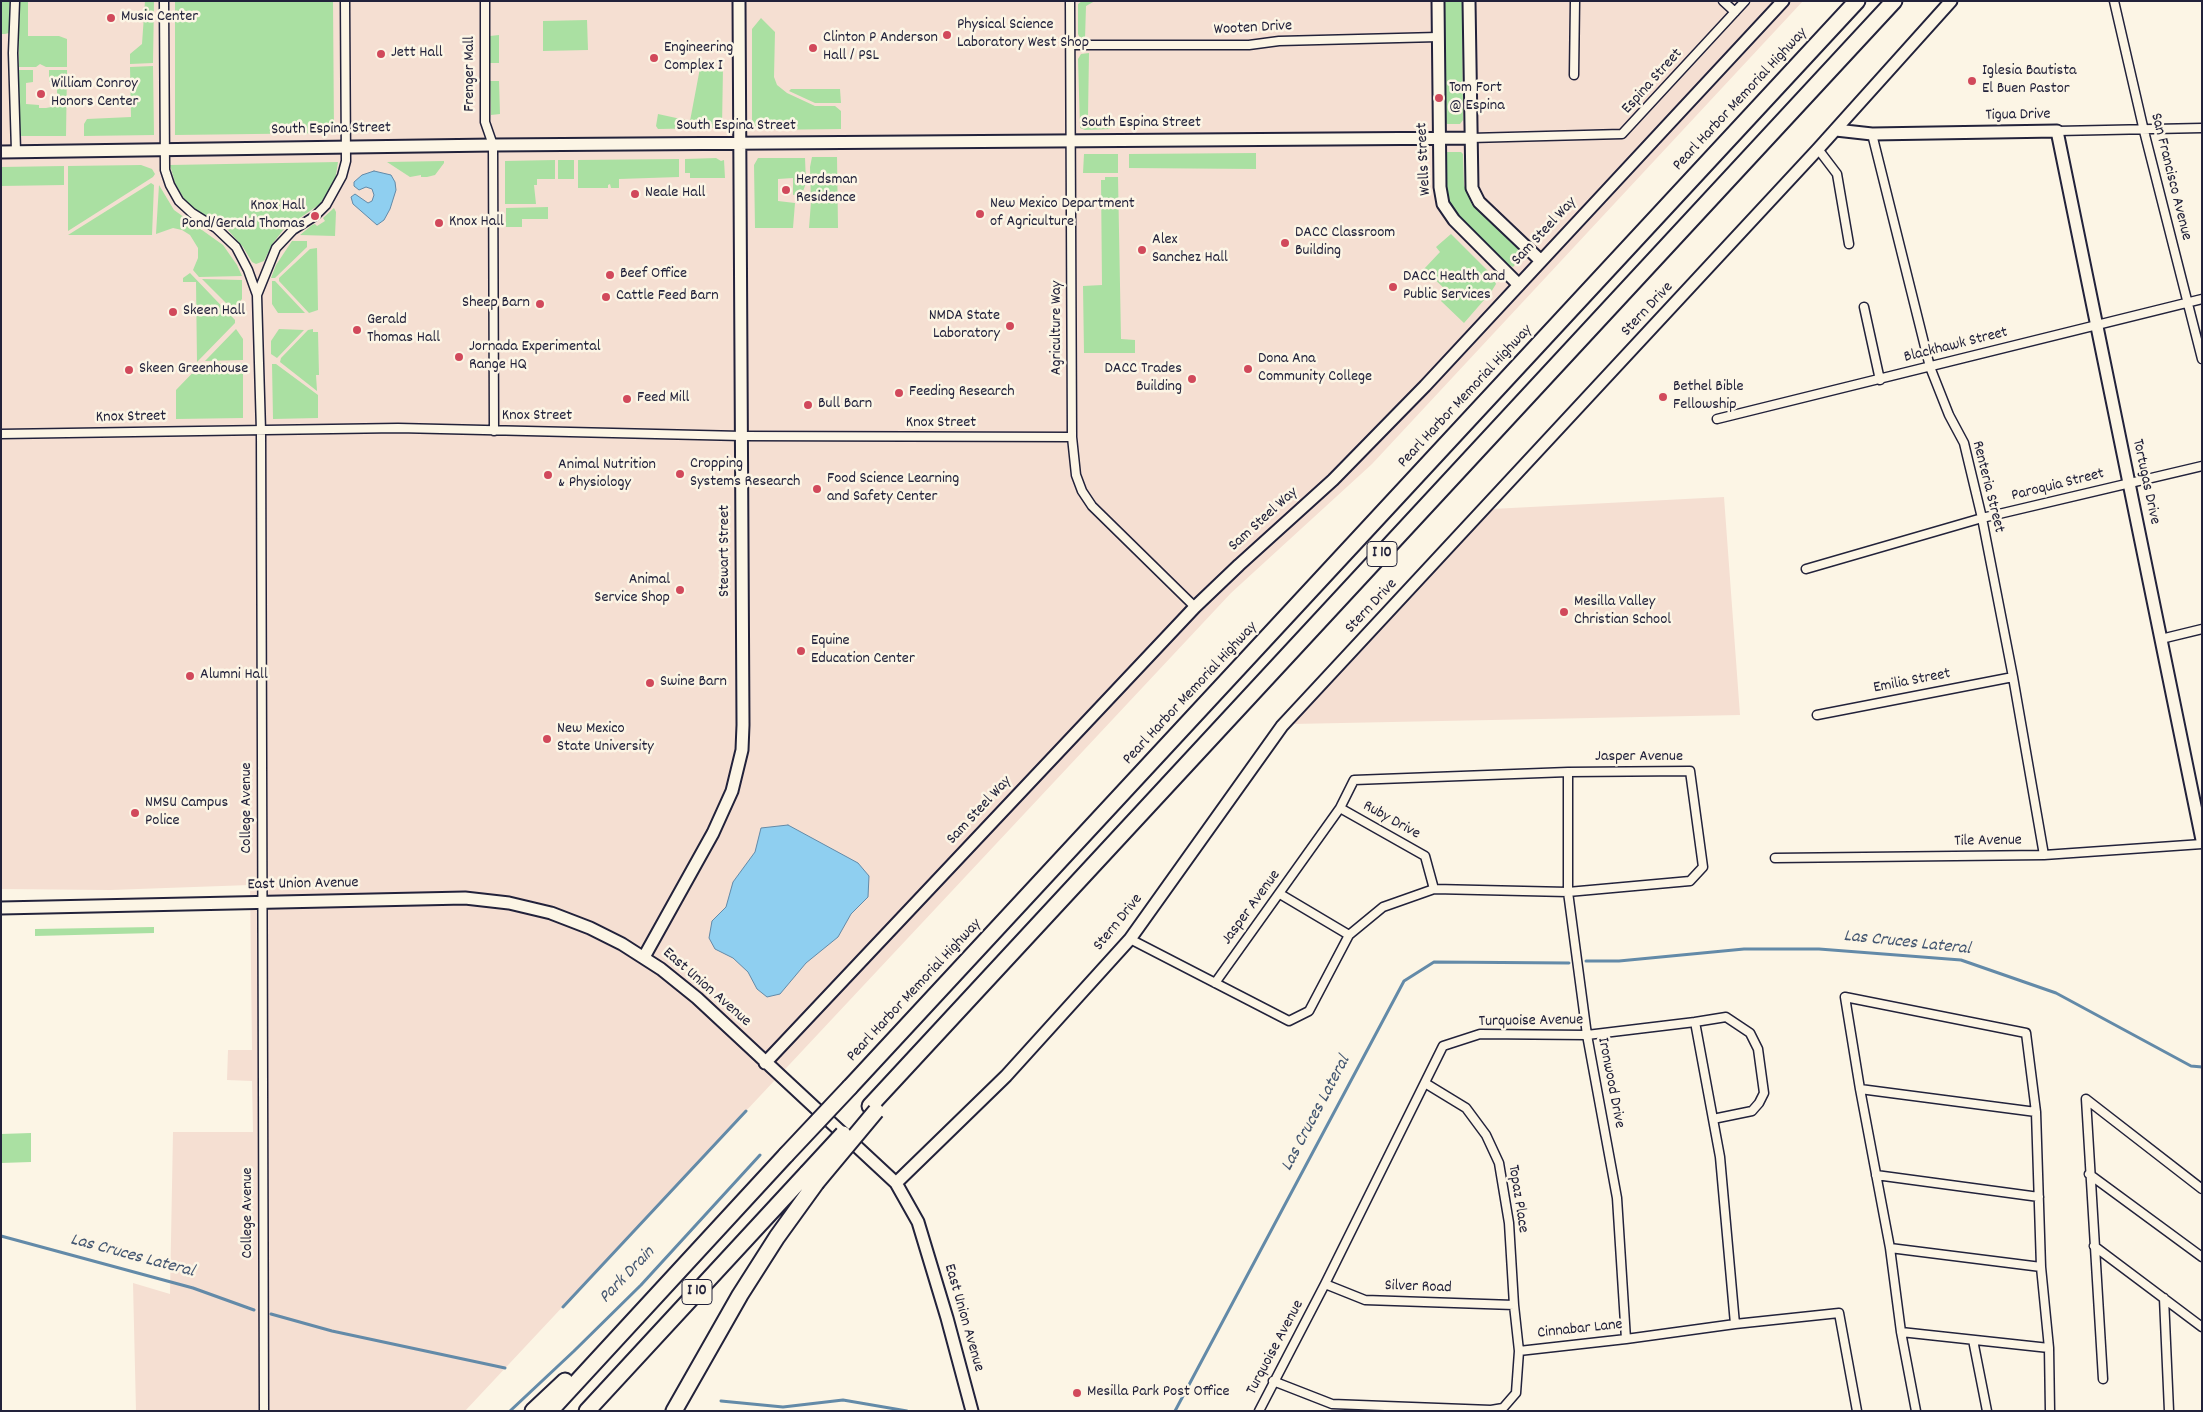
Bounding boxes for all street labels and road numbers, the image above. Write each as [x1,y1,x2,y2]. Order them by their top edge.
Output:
street label: Wooten Drive [1213,17,1293,41]
street label: Pearl Harbor Memorial Highway [1670,24,1812,176]
street label: Frenger Mall [461,36,481,112]
street label: Espina Street [1619,45,1687,119]
street label: Tigua Drive [1985,106,2051,126]
street label: San Francisco Avenue [2145,111,2195,243]
street label: South Espina Street [1081,114,1201,134]
street label: South Espina Street [676,117,796,137]
street label: South Espina Street [271,119,391,141]
street label: Wells Street [1413,122,1437,196]
street label: Sam Steel Way [1508,194,1582,270]
street label: Stern Drive [1618,279,1678,341]
street label: Agriculture Way [1048,281,1068,375]
street label: Pearl Harbor Memorial Highway [1395,321,1537,473]
street label: Blackhawk Street [1902,324,2010,368]
street label: Knox Street [502,407,572,427]
street label: Knox Street [96,408,166,428]
street label: Knox Street [906,414,976,434]
street label: Tortugas Drive [2127,438,2163,526]
street label: Renteria Street [1966,439,2008,535]
street label: Paroquia Street [2010,465,2106,507]
street label: Sam Steel Way [1225,484,1303,556]
street label: Stewart Street [716,505,736,597]
road number: I 10 [1367,542,1397,566]
street label: Stern Drive [1342,576,1402,638]
street label: Pearl Harbor Memorial Highway [1120,618,1262,770]
street label: Emilia Street [1872,665,1952,699]
street label: Jasper Avenue [1595,748,1683,768]
street label: College Avenue [238,762,258,854]
street label: Sam Steel Way [943,773,1017,849]
street label: Ruby Drive [1359,797,1423,845]
street label: Tile Avenue [1954,832,2022,852]
street label: Jasper Avenue [1218,867,1286,949]
street label: East Union Avenue [247,874,359,896]
street label: Stern Drive [1090,891,1148,955]
street label: Pearl Harbor Memorial Highway [844,915,986,1067]
street label: East Union Avenue [658,944,754,1032]
street label: Turquoise Avenue [1479,1011,1583,1033]
street label: Ironwood Drive [1592,1036,1628,1130]
street label: Topaz Place [1502,1164,1532,1234]
street label: College Avenue [239,1167,259,1259]
street label: East Union Avenue [938,1262,988,1374]
street label: Silver Road [1384,1277,1452,1299]
road number: I 10 [682,1280,712,1304]
street label: Turquoise Avenue [1243,1297,1309,1399]
street label: Cinnabar Lane [1536,1316,1624,1344]

